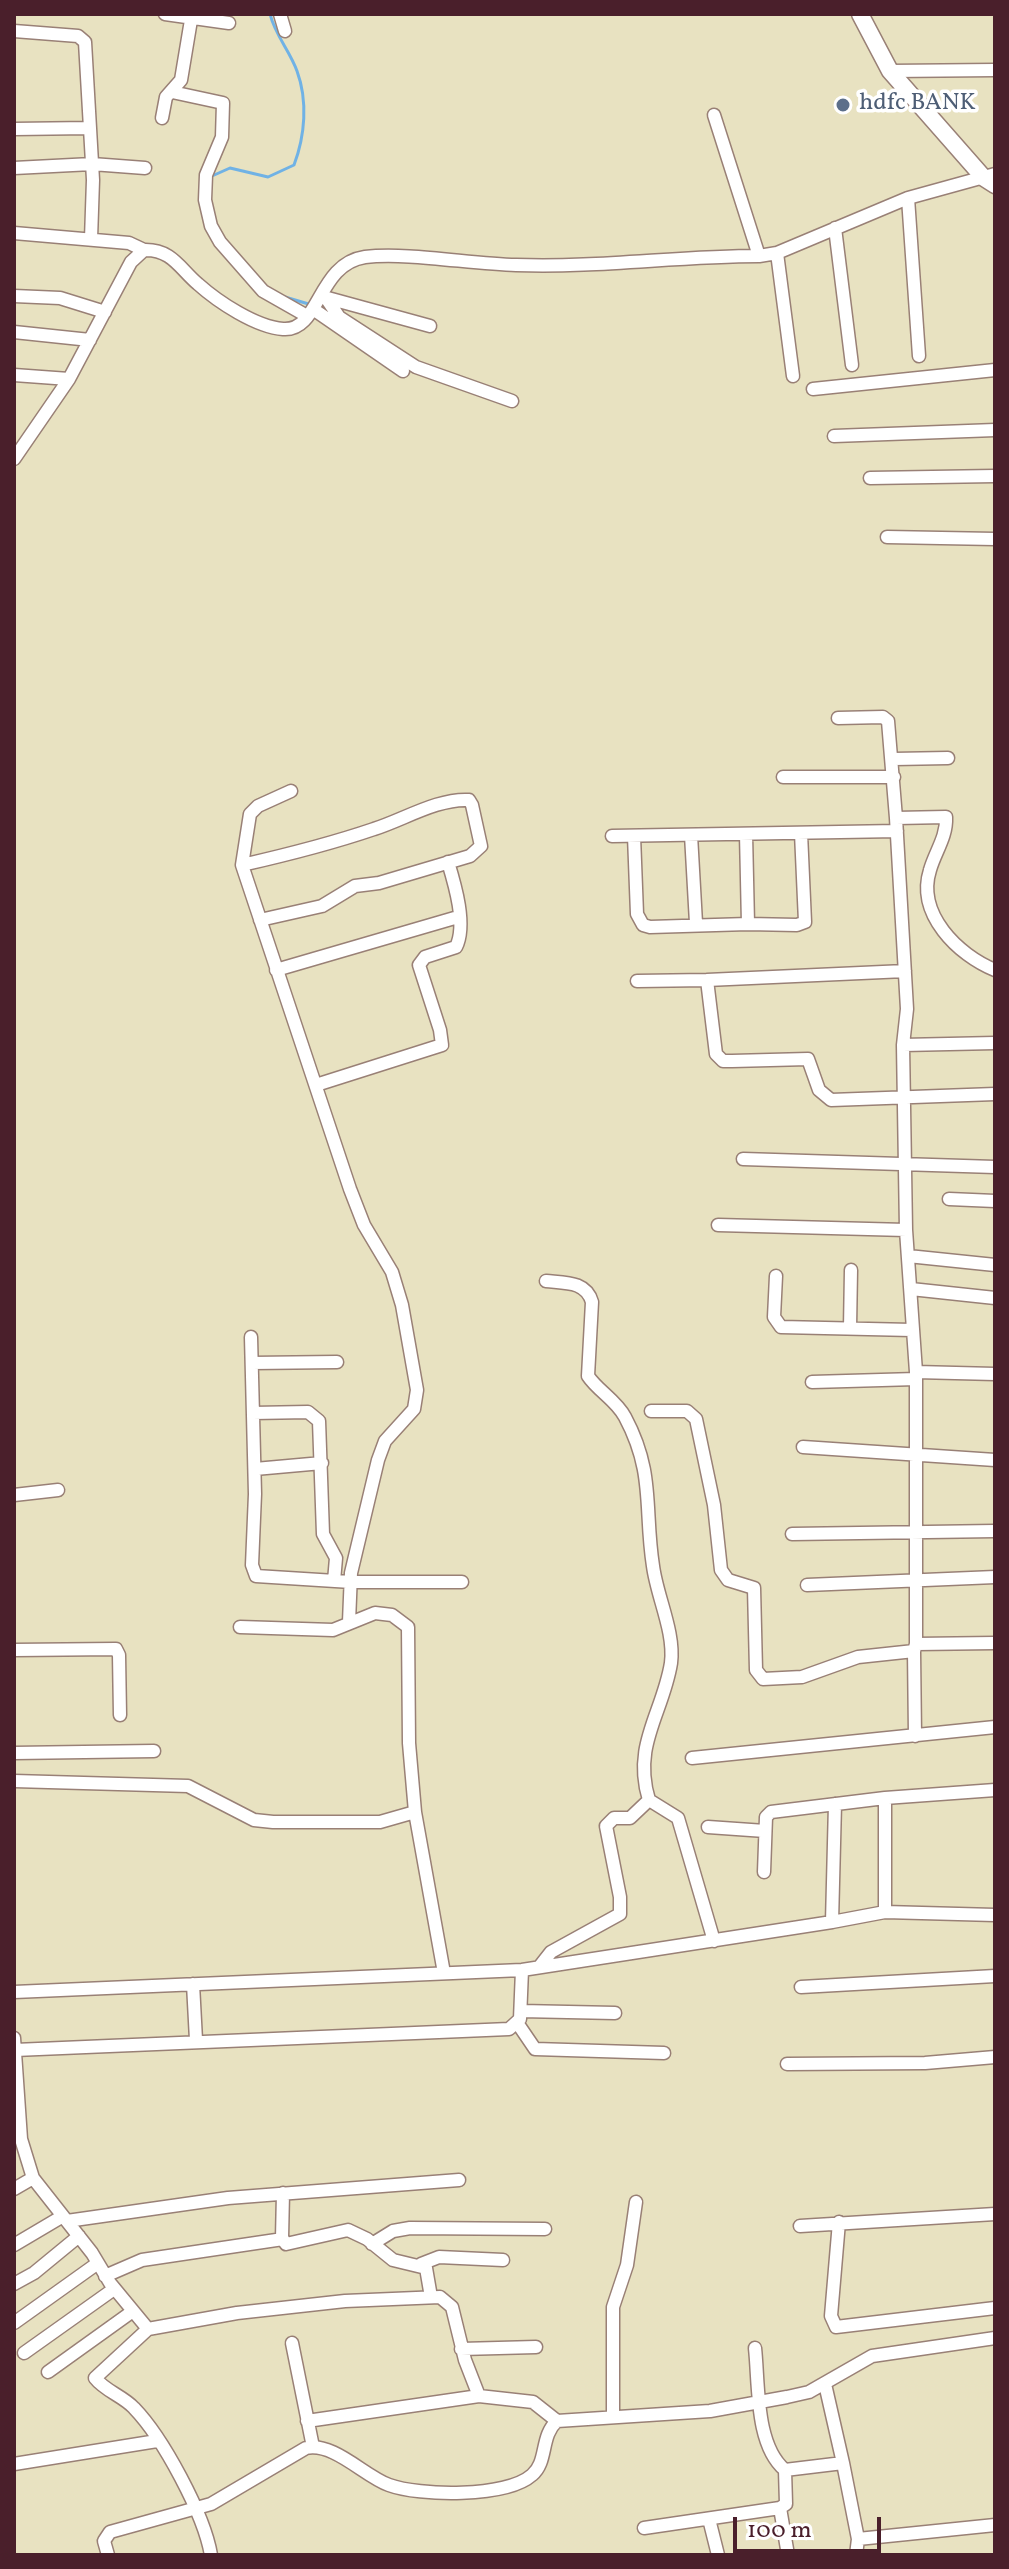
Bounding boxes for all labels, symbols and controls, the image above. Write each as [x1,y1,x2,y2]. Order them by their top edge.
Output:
place label: hdfc BANK [859,91,976,119]
marker: hdfc BANK [834,96,852,114]
scale bar [737,2501,885,2551]
text: 100 m [747,2514,812,2548]

